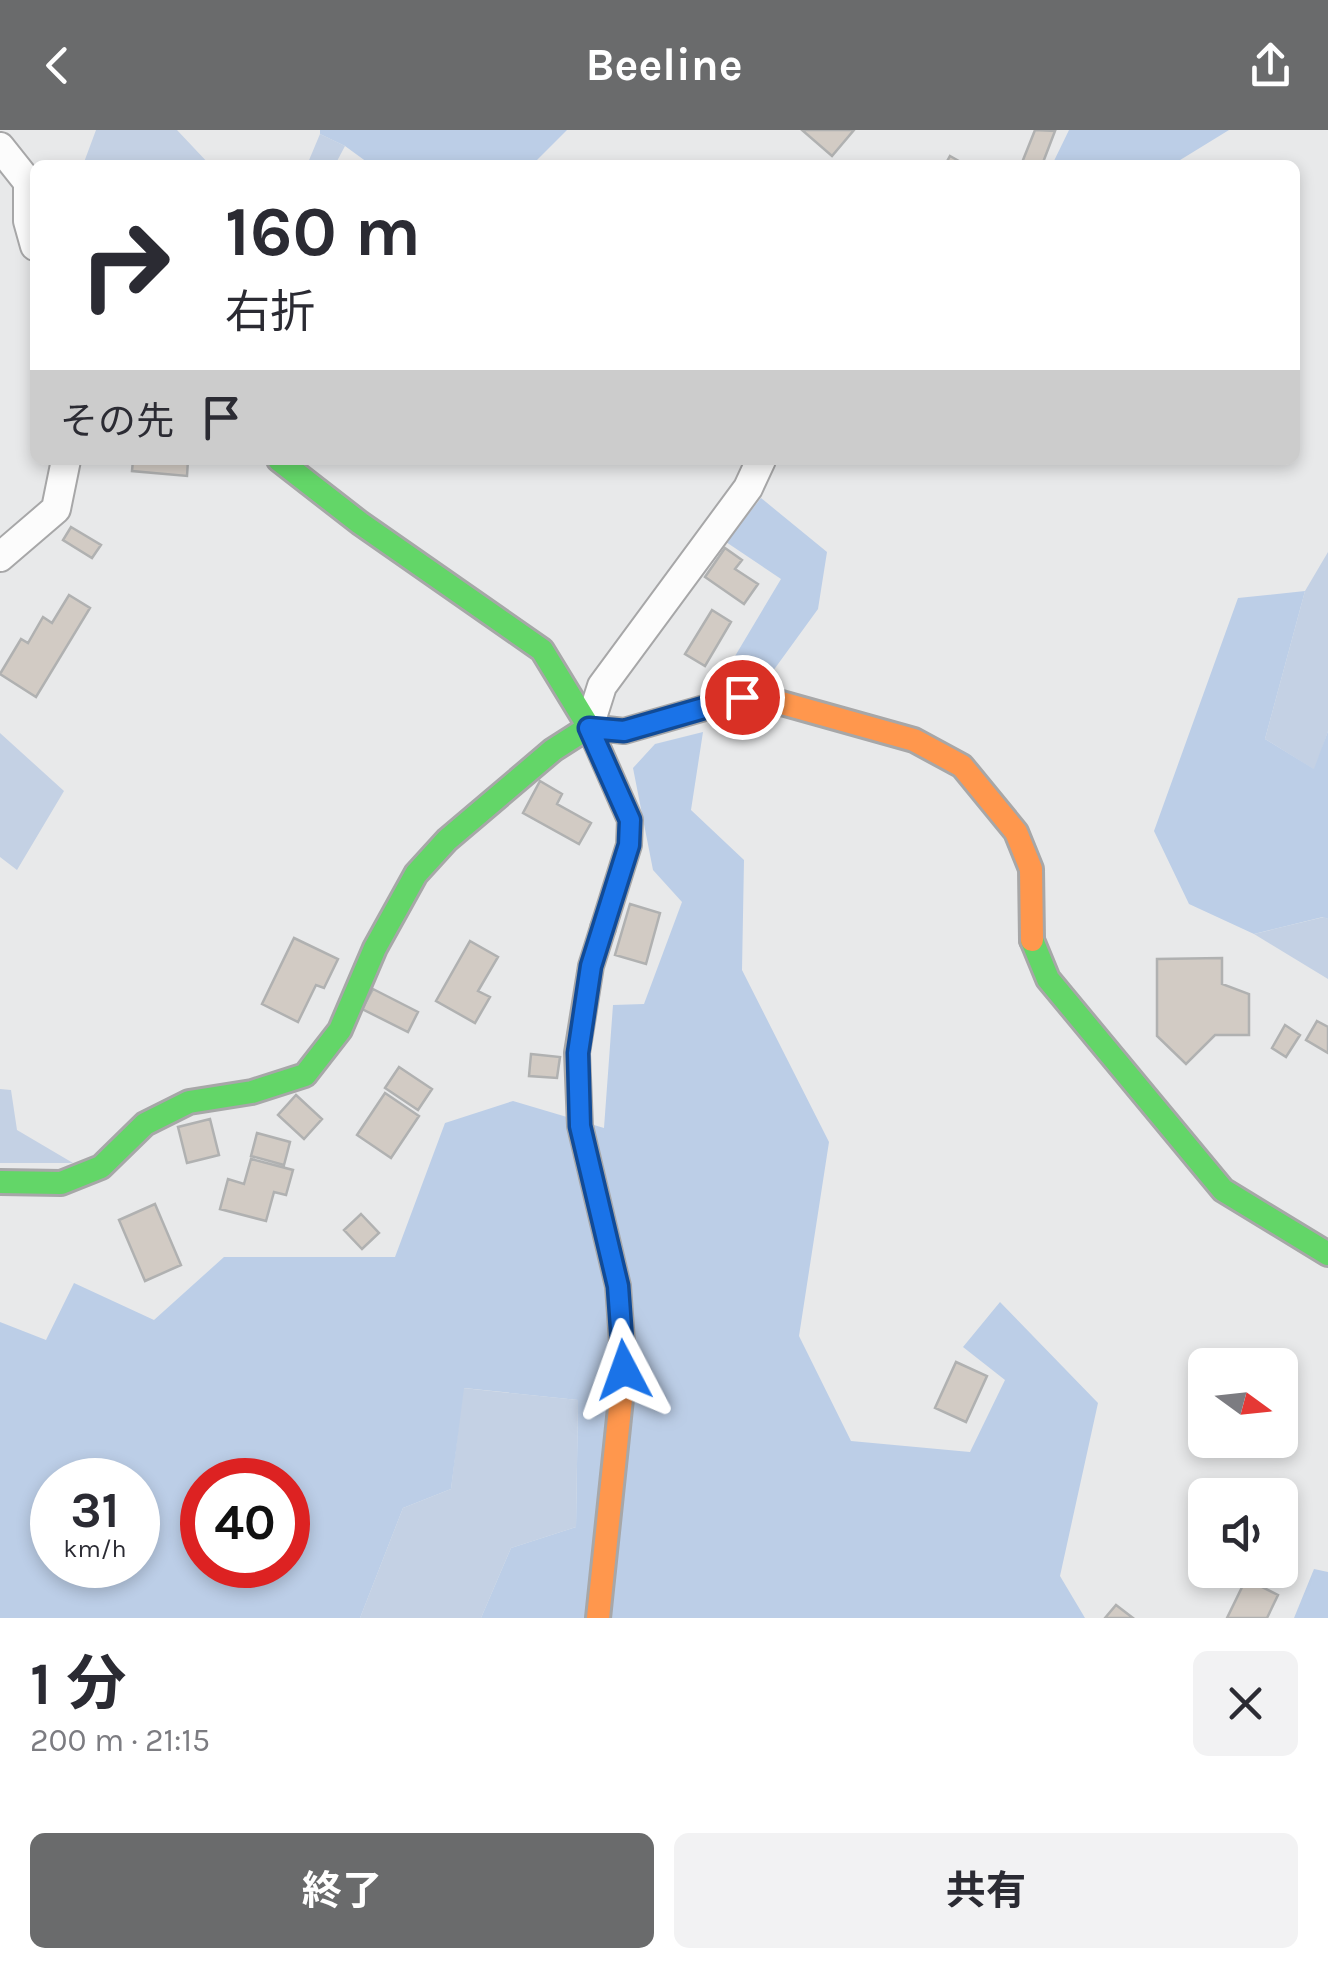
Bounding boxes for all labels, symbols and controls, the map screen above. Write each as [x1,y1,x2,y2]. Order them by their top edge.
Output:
icon: back [30,38,85,93]
icon: share [1243,38,1298,93]
text: Beeline [585,39,743,91]
text: 160 m [225,191,421,273]
icon: right [60,200,190,330]
text: 右折 [225,286,315,338]
icon: arrive [194,390,249,445]
text: その先 [60,399,174,444]
pin [700,655,785,740]
icon: arrive [715,670,770,725]
position arrow [572,1318,676,1422]
north arrow [1188,1348,1298,1458]
map controls [1188,1348,1298,1588]
speed limit sign: 40 [180,1458,310,1588]
button: sound [1188,1478,1298,1588]
text: 31 [71,1481,119,1540]
text: km/h [63,1534,127,1563]
text: 1 分 [30,1649,127,1719]
button: close [1193,1651,1298,1756]
text: 200 m · 21:15 [30,1722,210,1759]
button: 終了 [30,1833,654,1948]
button: 共有 [674,1833,1298,1948]

